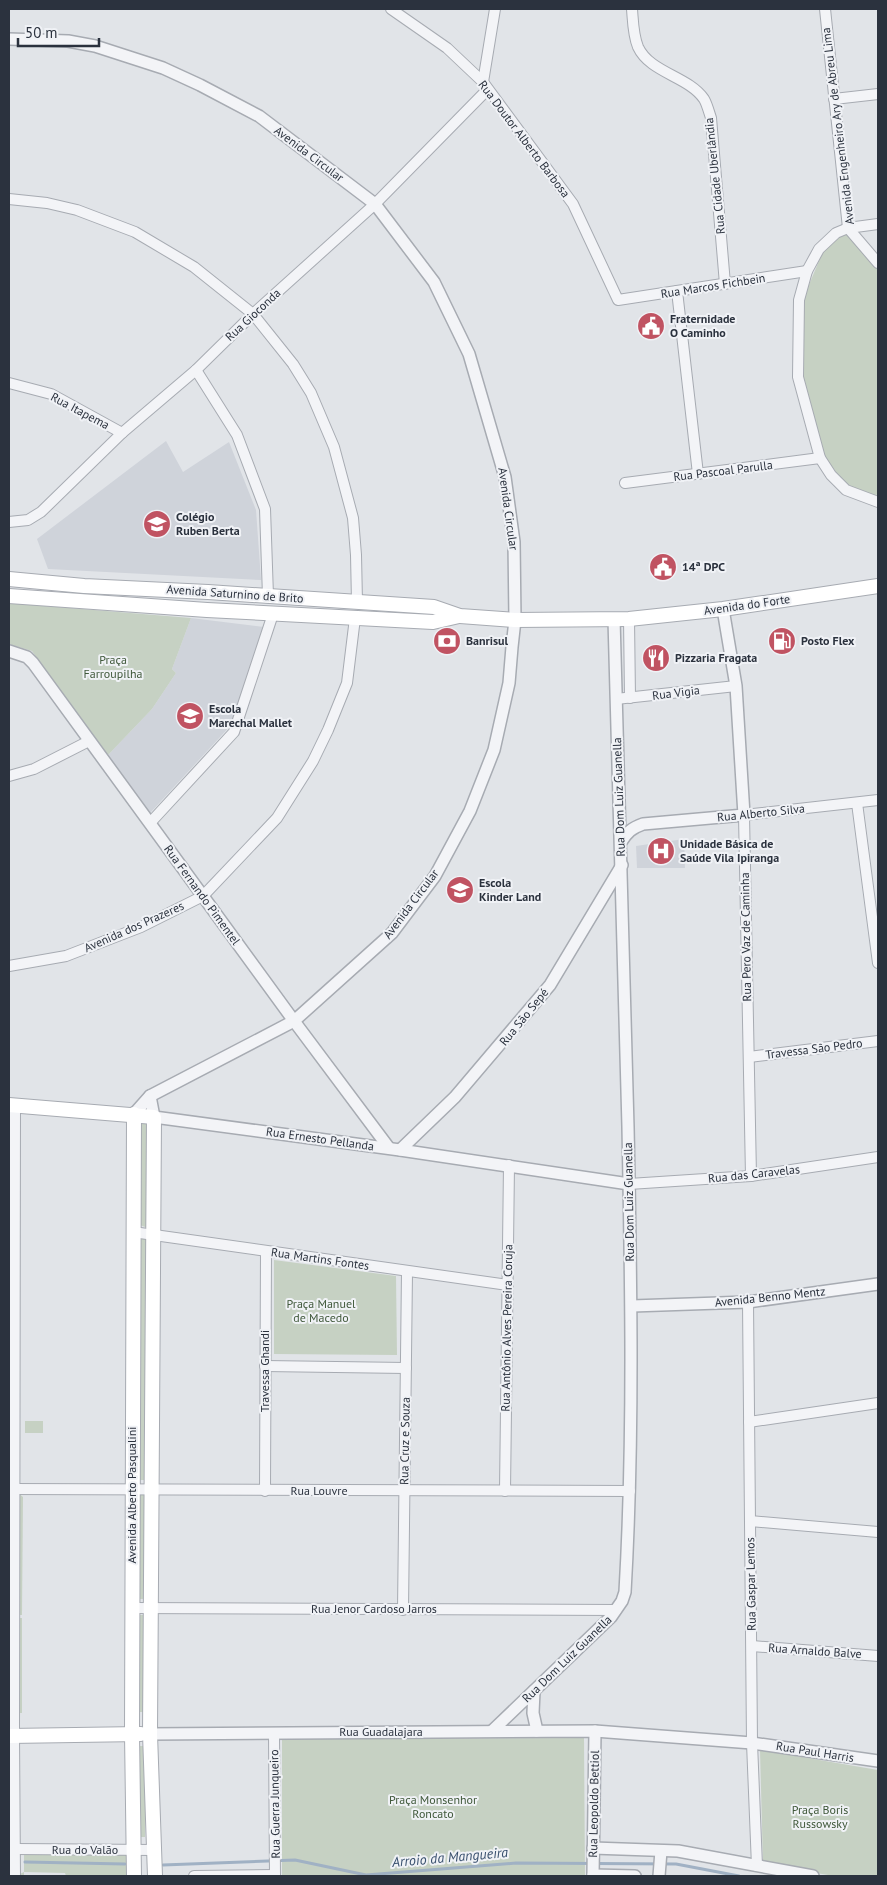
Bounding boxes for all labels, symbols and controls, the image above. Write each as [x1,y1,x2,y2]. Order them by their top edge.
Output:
scale bar [18,15,99,47]
text: 50 m [25,23,58,42]
street label: Avenida Engenheiro Ary de Abreu Lima [818,27,857,225]
street label: Rua Doutor Alberto Barbosa [475,77,573,200]
street label: Rua Cidade Uberlândia [701,117,728,235]
street label: Avenida Circular [272,123,347,185]
street label: Rua Marcos Fichbein [660,270,766,301]
street label: Rua Gioconda [222,285,283,344]
public building icon: Fraternidade O Caminho [636,311,666,341]
place label: Fraternidade O Caminho [670,311,735,340]
street label: Rua Itapema [48,389,112,432]
street label: Rua Pascoal Parulla [672,457,773,484]
street label: Avenida Circular [495,467,522,551]
school or university icon: Colégio Ruben Berta [142,509,172,539]
place label: Colégio Ruben Berta [176,509,240,538]
public building icon: 14ª DPC [648,552,678,582]
place label: 14ª DPC [682,559,725,574]
street label: Avenida Saturnino de Brito [166,581,304,606]
street label: Avenida do Forte [703,591,791,618]
bank icon: Banrisul [432,626,462,656]
fuel station icon: Posto Flex [767,626,797,656]
place label: Banrisul [466,633,509,648]
place label: Posto Flex [801,633,855,648]
restaurant icon: Pizzaria Fragata [641,643,671,673]
place label: Pizzaria Fragata [675,650,757,665]
park label: Praça Farroupilha [84,652,143,681]
street label: Rua Vigia [651,682,701,703]
school or university icon: Escola Marechal Mallet [175,701,205,731]
place label: Escola Marechal Mallet [209,701,293,730]
street label: Rua Dom Luiz Guanella [609,737,628,857]
street label: Rua Alberto Silva [716,800,806,825]
hospital icon: Unidade Básica de Saúde Vila Ipiranga [646,836,676,866]
place label: Unidade Básica de Saúde Vila Ipiranga [680,836,779,865]
street label: Rua Fernando Pimentel [161,842,244,948]
street label: Avenida Circular [380,866,442,941]
street label: Rua Pero Vaz de Caminha [737,872,754,1002]
school or university icon: Escola Kinder Land [445,875,475,905]
place label: Escola Kinder Land [479,875,541,904]
street label: Avenida dos Prazeres [82,898,186,955]
street label: Rua São Sepé [496,985,551,1048]
street label: Travessa São Pedro [765,1035,863,1062]
street label: Rua Ernesto Pellanda [265,1124,375,1154]
street label: Rua Dom Luiz Guanella [620,1142,637,1262]
street label: Rua das Caravelas [707,1161,801,1186]
street label: Rua Martins Fontes [270,1244,370,1273]
street label: Rua Antônio Alves Pereira Coruja [498,1244,515,1412]
street label: Avenida Benno Mentz [714,1283,826,1310]
park label: Praça Manuel de Macedo [287,1296,356,1325]
street label: Travessa Ghandi [257,1330,272,1412]
street label: Rua Cruz e Souza [396,1397,413,1485]
street label: Avenida Alberto Pasqualini [124,1426,139,1564]
street label: Rua Louvre [290,1483,348,1498]
street label: Rua Gaspar Lemos [742,1537,759,1631]
street label: Rua Jenor Cardoso Jarros [311,1601,437,1616]
street label: Rua Dom Luiz Guanella [519,1612,615,1705]
street label: Rua Arnaldo Balve [768,1640,862,1661]
street label: Rua Guadalajara [339,1724,423,1739]
street label: Rua Paul Harris [775,1738,855,1765]
street label: Rua Guerra Junqueiro [266,1749,283,1859]
street label: Rua Leopoldo Bettiol [585,1750,602,1858]
park label: Praça Monsenhor Roncato [389,1792,477,1821]
park label: Praça Boris Russowsky [792,1802,848,1831]
street label: Rua do Valão [52,1842,118,1857]
water label: Arroio da Mangueira [390,1843,509,1871]

